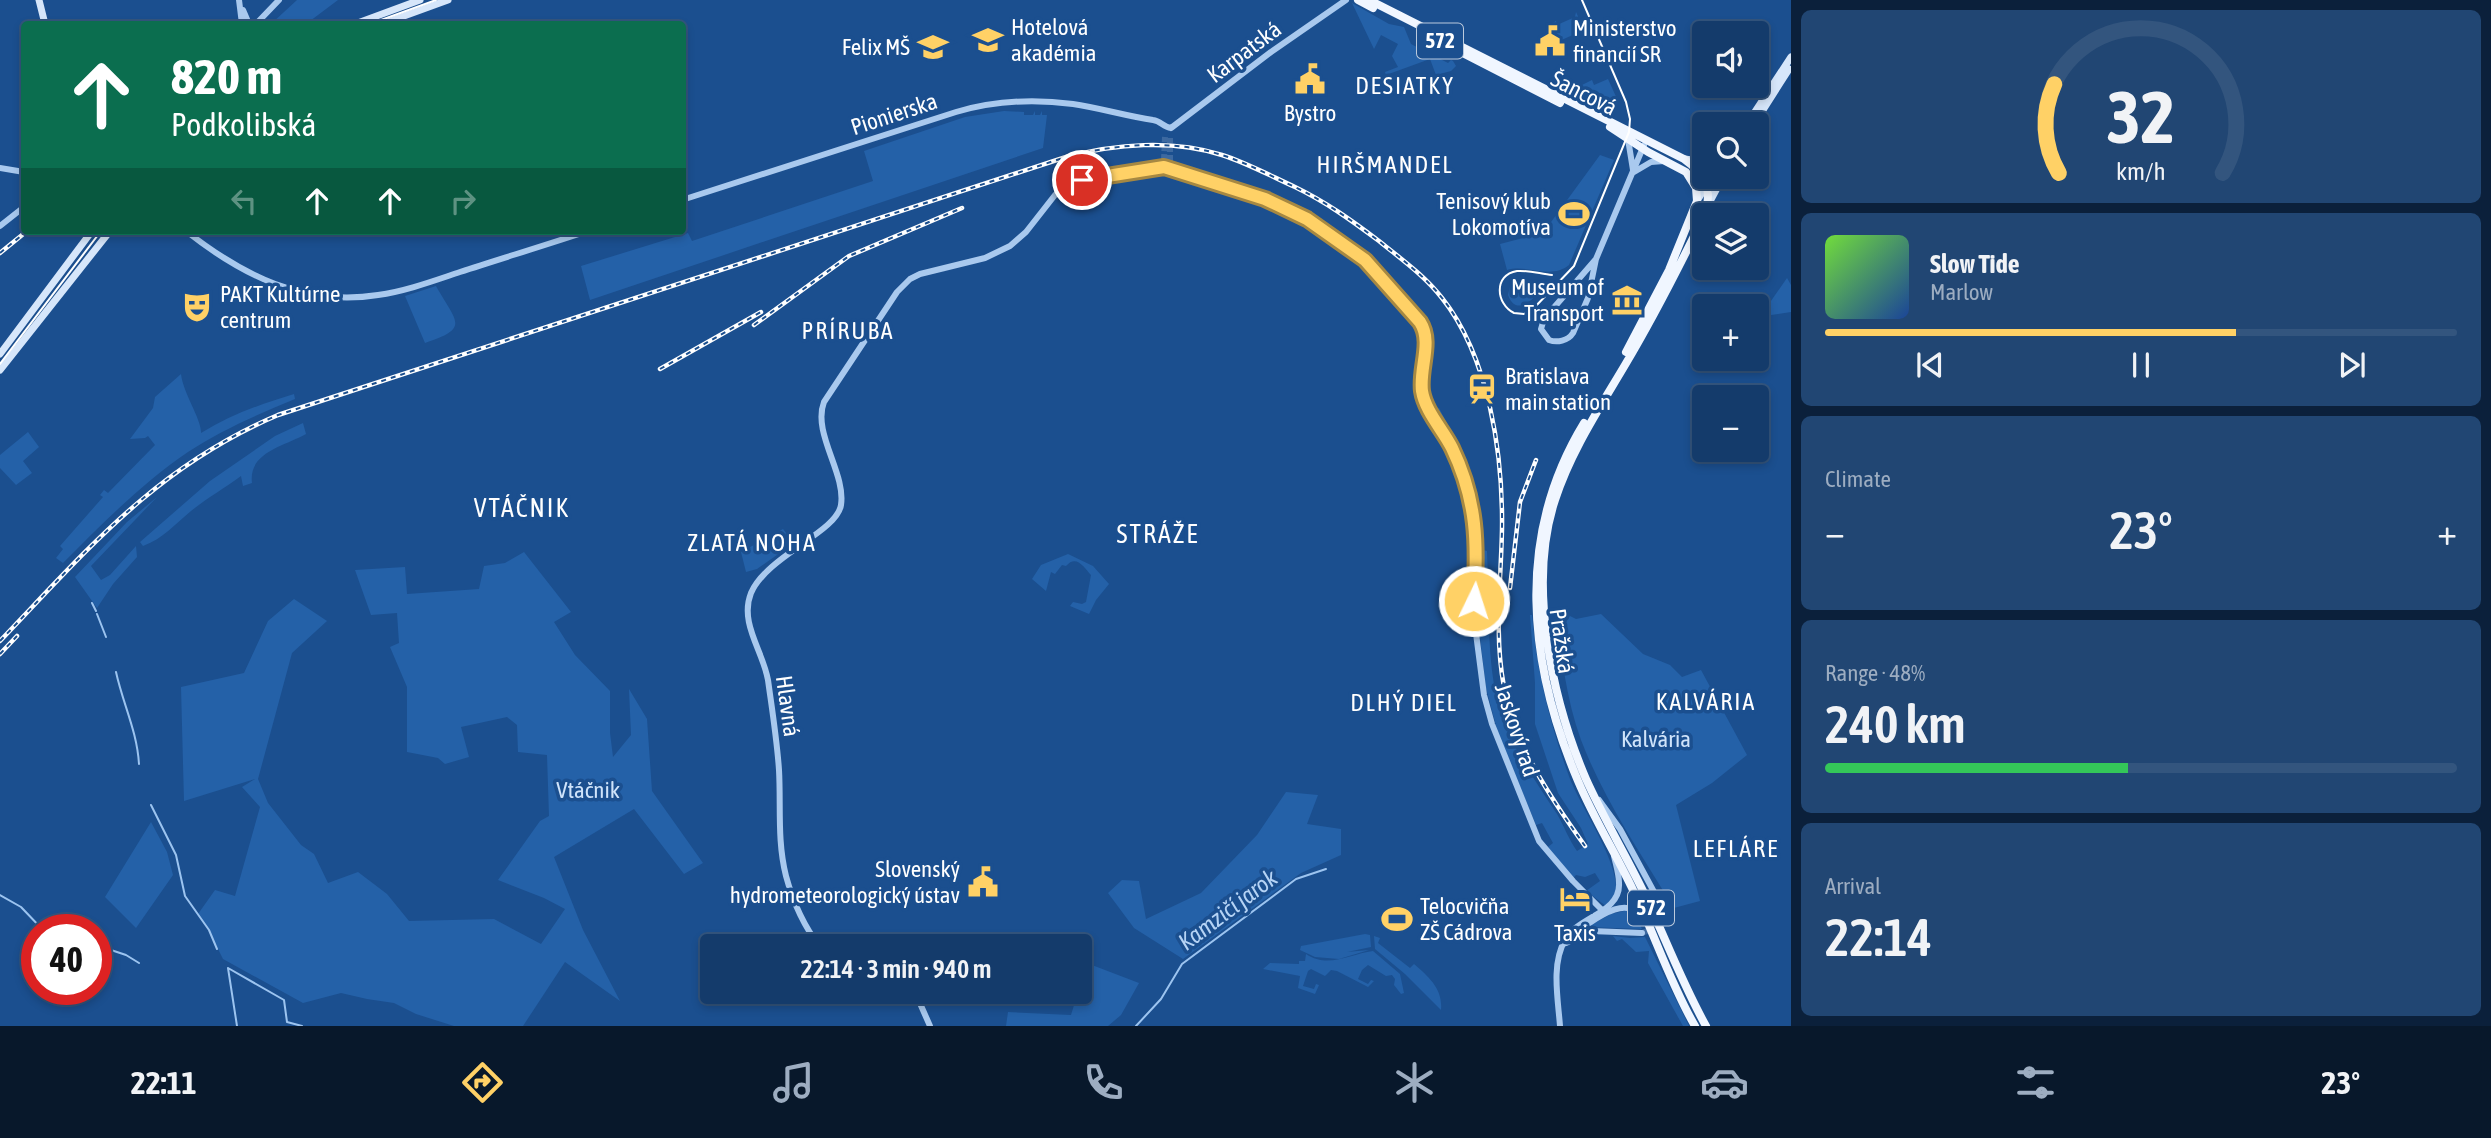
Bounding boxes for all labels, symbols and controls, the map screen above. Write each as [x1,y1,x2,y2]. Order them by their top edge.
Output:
place label: Hotelová akadémia [1011,14,1096,66]
place label: Ministerstvo financií SR [1573,15,1677,67]
street label: Karpatská [1202,16,1286,88]
map controls [1692,21,1769,462]
button: sound [1692,21,1769,98]
school or university icon: Hotelová akadémia [971,23,1005,57]
road number: 572 [1417,23,1463,58]
public building icon: Ministerstvo financií SR [1533,24,1567,58]
school or university icon: Felix MŠ [916,30,950,64]
place label: Felix MŠ [842,34,910,60]
text: 820 m [171,48,282,104]
icon: ahead [56,49,147,140]
public building icon: Bystro [1293,62,1327,96]
street label: Šancová [1547,65,1621,121]
district label: DESIATKY [1355,72,1455,99]
text: 32 [2107,75,2175,158]
street label: Pionierska [847,88,941,140]
place label: Bystro [1284,100,1336,126]
text: Podkolibská [171,106,316,143]
button: search [1692,112,1769,189]
pin [1052,150,1112,210]
district label: HIRŠMANDEL [1316,151,1454,178]
text: km/h [2116,156,2166,184]
icon: arrive [1063,161,1101,199]
icon: left [225,182,263,220]
icon: ahead [298,182,336,220]
icon: ahead [371,182,409,220]
icon: right [444,182,482,220]
place label: Tenisový klub Lokomotíva [1436,188,1551,240]
sports icon: Tenisový klub Lokomotíva [1557,197,1591,231]
button: layers [1692,203,1769,280]
text: Slow Tide [1930,249,2020,279]
place label: Museum of Transport [1511,274,1604,326]
text: Marlow [1930,279,1993,305]
place label: PAKT Kultúrne centrum [220,281,341,333]
museum icon: Museum of Transport [1610,283,1644,317]
theatre icon: PAKT Kultúrne centrum [180,290,214,324]
button: + [1692,294,1769,371]
district label: PRÍRUBA [801,317,895,344]
icon: previous [1911,346,1949,384]
icon: pause [2122,346,2160,384]
icon: next [2333,346,2371,384]
place label: Bratislava main station [1505,363,1611,415]
station icon: Bratislava main station [1465,372,1499,406]
button: − [1692,385,1769,462]
text: Climate [1825,466,1891,492]
district label: VTÁČNIK [474,493,570,523]
text: 23° [2109,500,2173,560]
text: − [1825,510,1845,553]
text: + [2437,510,2457,553]
district label: STRÁŽE [1117,519,1199,549]
district label: ZLATÁ NOHA [687,529,817,556]
position arrow [1437,564,1511,638]
street label: Pražská [1545,607,1579,675]
text: Range · 48% [1825,660,1925,686]
street label: Hlavná [771,674,805,738]
street label: Jaskový rad [1490,680,1544,780]
district label: KALVÁRIA [1656,688,1756,715]
district label: DLHÝ DIEL [1350,689,1458,716]
text: 240 km [1825,694,1966,754]
park label: Kalvária [1621,726,1691,752]
park label: Vtáčnik [556,777,620,803]
district label: LEFLÁRE [1693,835,1779,862]
place label: Slovenský hydrometeorologický ústav [730,856,960,908]
water label: Kamzičí jarok [1173,864,1283,955]
public building icon: Slovenský hydrometeorologický ústav [966,865,1000,899]
text: Arrival [1825,873,1881,899]
hotel icon: Taxis [1558,882,1592,916]
road number: 572 [1628,890,1674,926]
place label: Telocvičňa ZŠ Cádrova [1420,893,1512,945]
sports icon: Telocvičňa ZŠ Cádrova [1380,902,1414,936]
text: 22:14 [1825,907,1932,967]
speed limit sign: 40 [21,914,112,1005]
place label: Taxis [1554,920,1596,946]
text: 22:14 · 3 min · 940 m [801,954,991,984]
icon: directions [458,1058,507,1107]
icon: music [769,1058,818,1107]
icon: phone [1079,1058,1128,1107]
icon: climate [1390,1058,1439,1107]
icon: car [1700,1058,1749,1107]
icon: filters [2011,1058,2060,1107]
text: 22:11 [131,1064,197,1101]
text: 23° [2321,1064,2360,1101]

